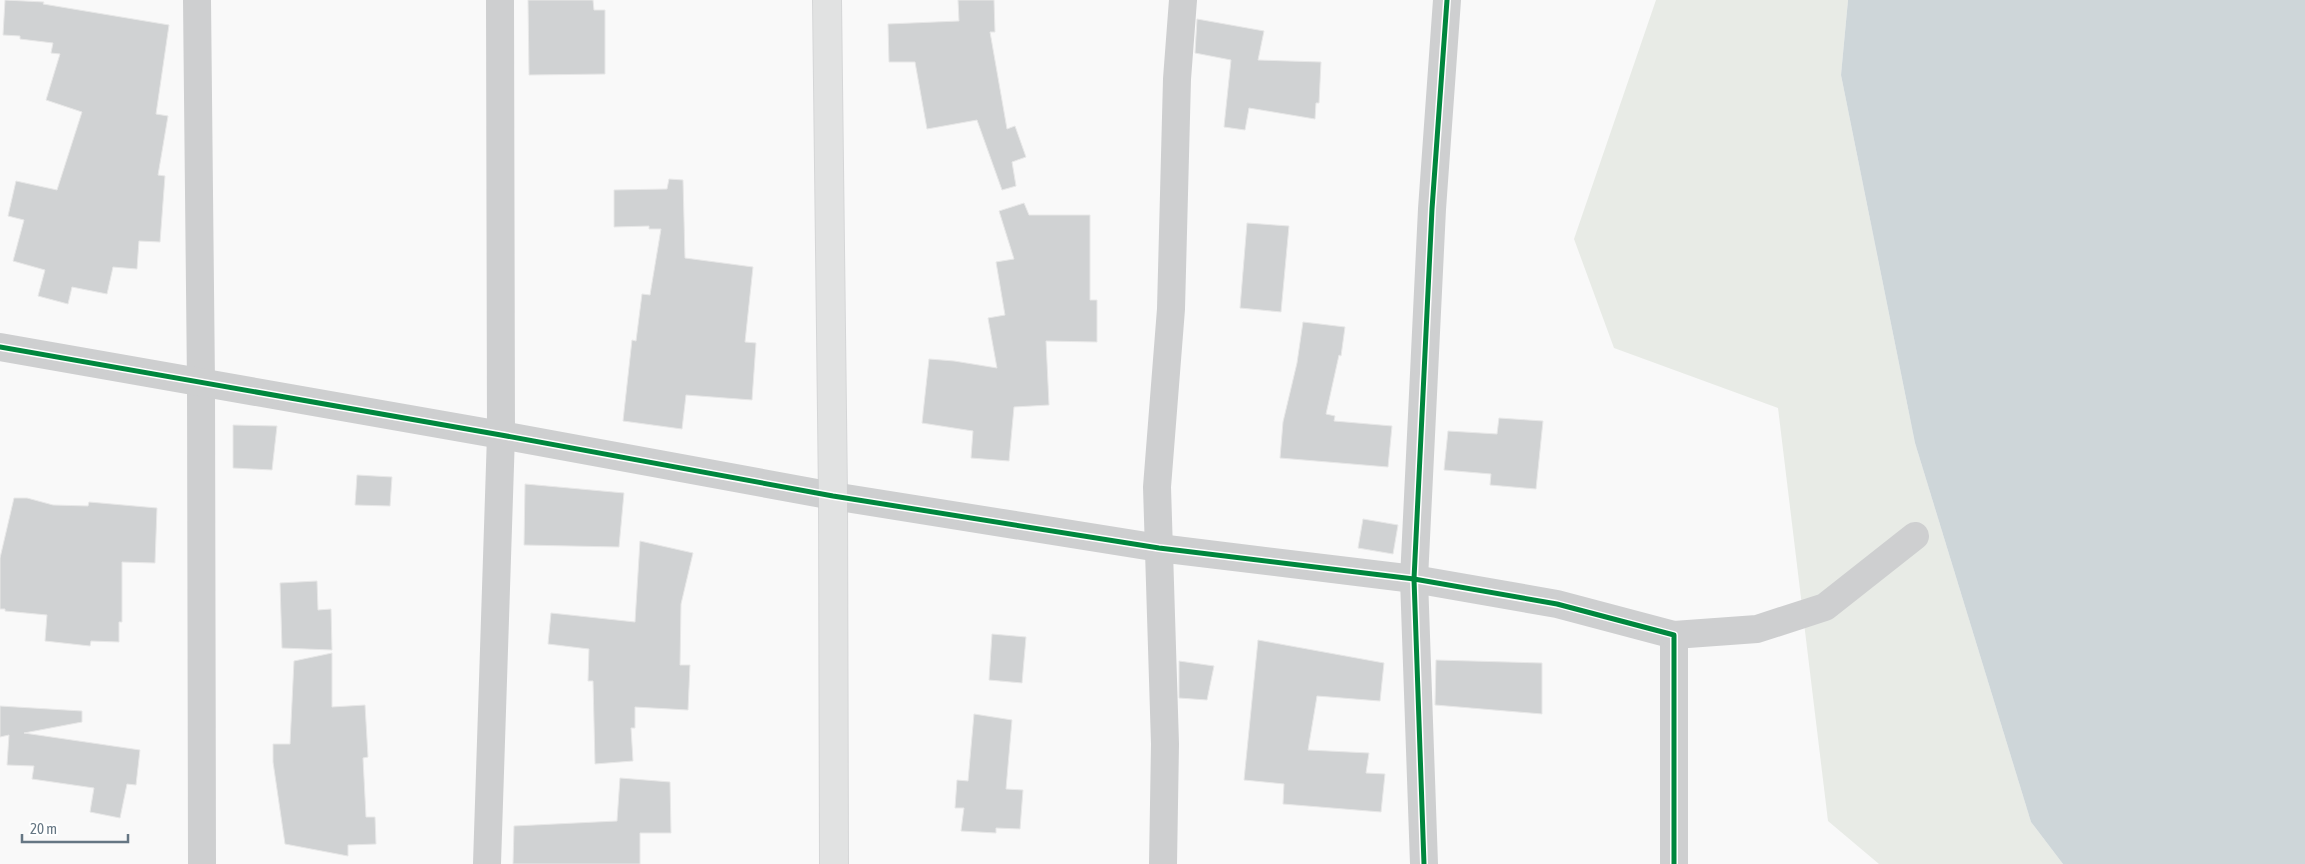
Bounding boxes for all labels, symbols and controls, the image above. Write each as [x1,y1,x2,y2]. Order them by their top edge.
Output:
scale bar [22,812,129,844]
text: 20 m [30,820,57,837]

